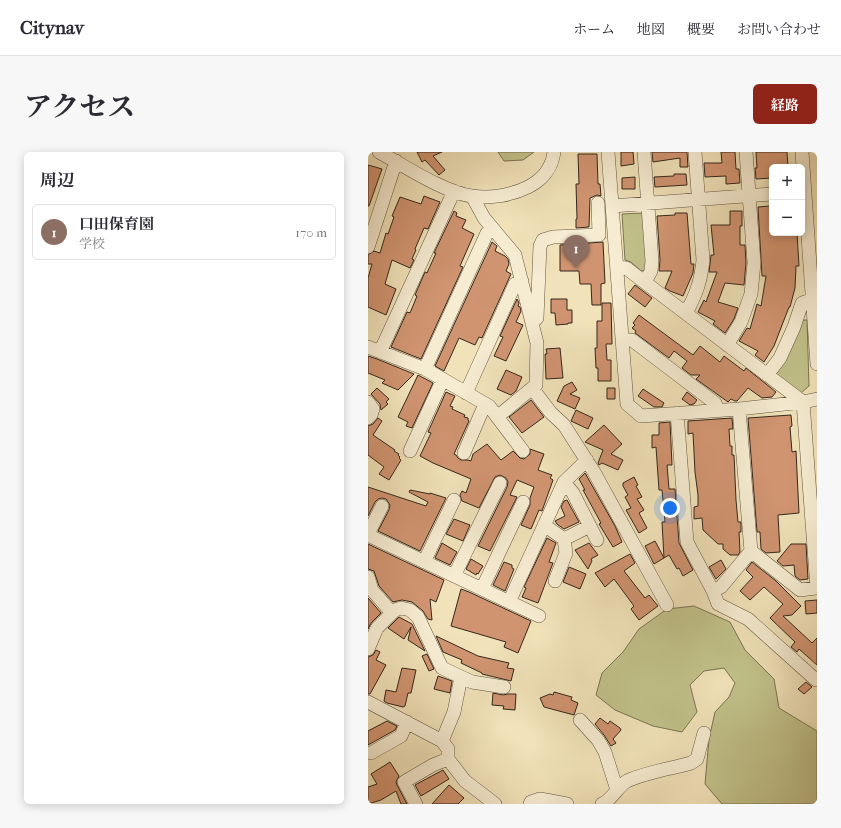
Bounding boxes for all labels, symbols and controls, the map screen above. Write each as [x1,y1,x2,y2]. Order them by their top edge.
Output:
text: Citynav [20,17,84,39]
text: ホーム [573,21,615,38]
text: 地図 [637,21,665,38]
text: 概要 [687,21,715,38]
text: お問い合わせ [737,21,821,38]
button: 経路 [753,84,817,124]
text: アクセス [24,90,135,123]
map controls [769,164,805,236]
button: + [769,164,805,200]
text: 周辺 [40,170,74,190]
button: − [769,200,805,236]
text: 口田保育園 [79,215,154,233]
text: 1 [52,225,56,240]
text: 170 m [295,225,327,240]
pin: 1 [563,235,589,268]
text: 学校 [79,236,105,251]
your location [660,498,680,518]

